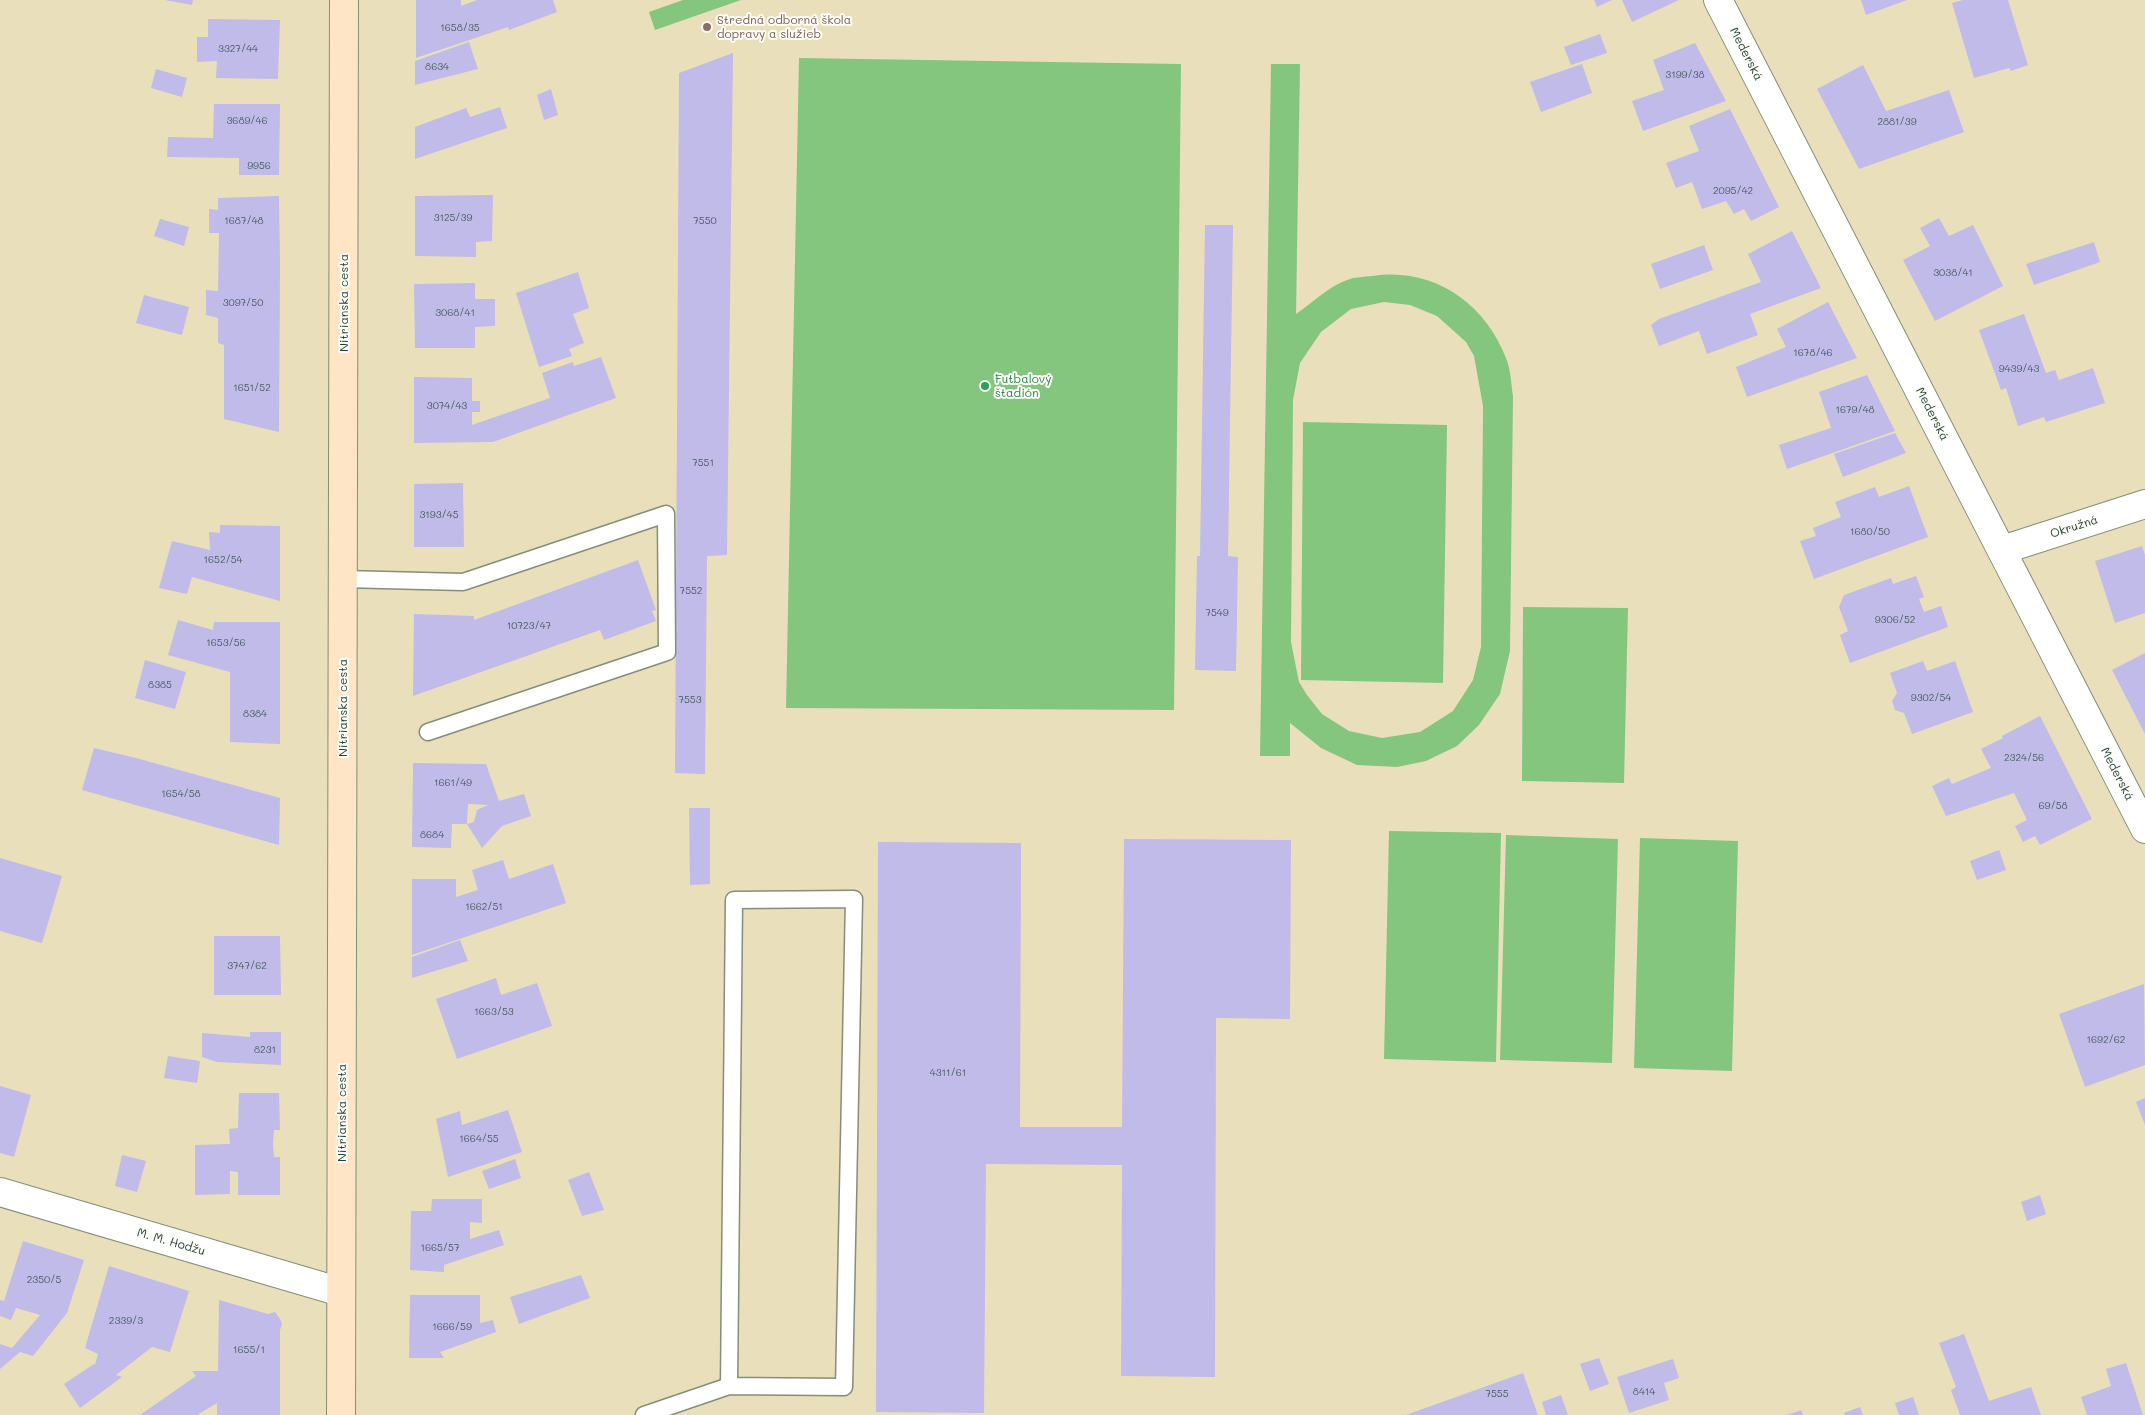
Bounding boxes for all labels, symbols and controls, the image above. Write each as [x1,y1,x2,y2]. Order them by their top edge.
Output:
place label: Stredná odborná škola dopravy a služieb [717,13,851,41]
marker: Stredná odborná škola dopravy a služieb [701,21,713,33]
house number: 1658/35 [440,22,480,34]
street label: Mederská [1726,25,1766,83]
house number: 3327/44 [218,43,258,55]
house number: 8634 [425,61,449,73]
house number: 3199/38 [1665,69,1705,81]
house number: 3689/46 [226,115,268,127]
house number: 2881/39 [1877,116,1917,128]
house number: 9956 [247,160,271,172]
house number: 2095/42 [1713,185,1753,197]
house number: 3125/39 [434,212,472,224]
house number: 1687/48 [224,215,264,227]
house number: 7550 [693,215,717,227]
street label: Nitrianska cesta [337,254,351,352]
house number: 3038/41 [1933,267,1973,279]
house number: 3097/50 [223,297,263,309]
house number: 3068/41 [435,307,475,319]
house number: 1678/46 [1793,347,1833,359]
house number: 9439/43 [1999,363,2039,375]
place label: Futbalový štadión [995,372,1051,400]
marker: Futbalový štadión [979,380,991,392]
house number: 1651/52 [233,382,271,394]
street label: Mederská [1912,385,1952,443]
house number: 3074/43 [427,400,467,412]
house number: 1679/48 [1835,404,1875,416]
house number: 7551 [692,457,714,469]
house number: 3193/45 [419,509,459,521]
street label: Okružná [2048,513,2100,541]
house number: 1680/50 [1850,526,1890,538]
house number: 1652/54 [204,554,242,566]
house number: 7552 [680,585,702,597]
house number: 7549 [1205,607,1229,619]
house number: 9306/52 [1875,614,1915,626]
house number: 10723/47 [507,620,551,632]
house number: 1653/56 [206,637,246,649]
street label: Nitrianska cesta [336,659,350,757]
house number: 8385 [148,679,172,691]
house number: 9302/54 [1911,692,1951,704]
house number: 7553 [678,694,702,706]
house number: 8384 [243,708,267,720]
street label: Mederská [2097,745,2137,803]
house number: 2324/56 [2004,752,2044,764]
house number: 1661/49 [434,777,472,789]
house number: 1654/58 [161,788,201,800]
house number: 69/58 [2038,800,2068,812]
house number: 8684 [420,829,444,841]
house number: 1662/51 [465,901,503,913]
house number: 3747/62 [227,960,267,972]
house number: 1663/53 [474,1006,514,1018]
house number: 1692/62 [2087,1034,2125,1046]
house number: 8231 [254,1044,276,1056]
street label: Nitrianska cesta [335,1064,349,1162]
house number: 4311/61 [930,1067,966,1079]
house number: 1664/55 [459,1133,499,1145]
street label: M. M. Hodžu [135,1225,207,1259]
house number: 1665/57 [420,1242,460,1254]
house number: 2350/5 [27,1274,61,1286]
house number: 2339/3 [109,1315,143,1327]
house number: 1666/59 [432,1321,472,1333]
house number: 1655/1 [233,1344,265,1356]
house number: 8414 [1633,1386,1655,1398]
house number: 7555 [1485,1388,1509,1400]

